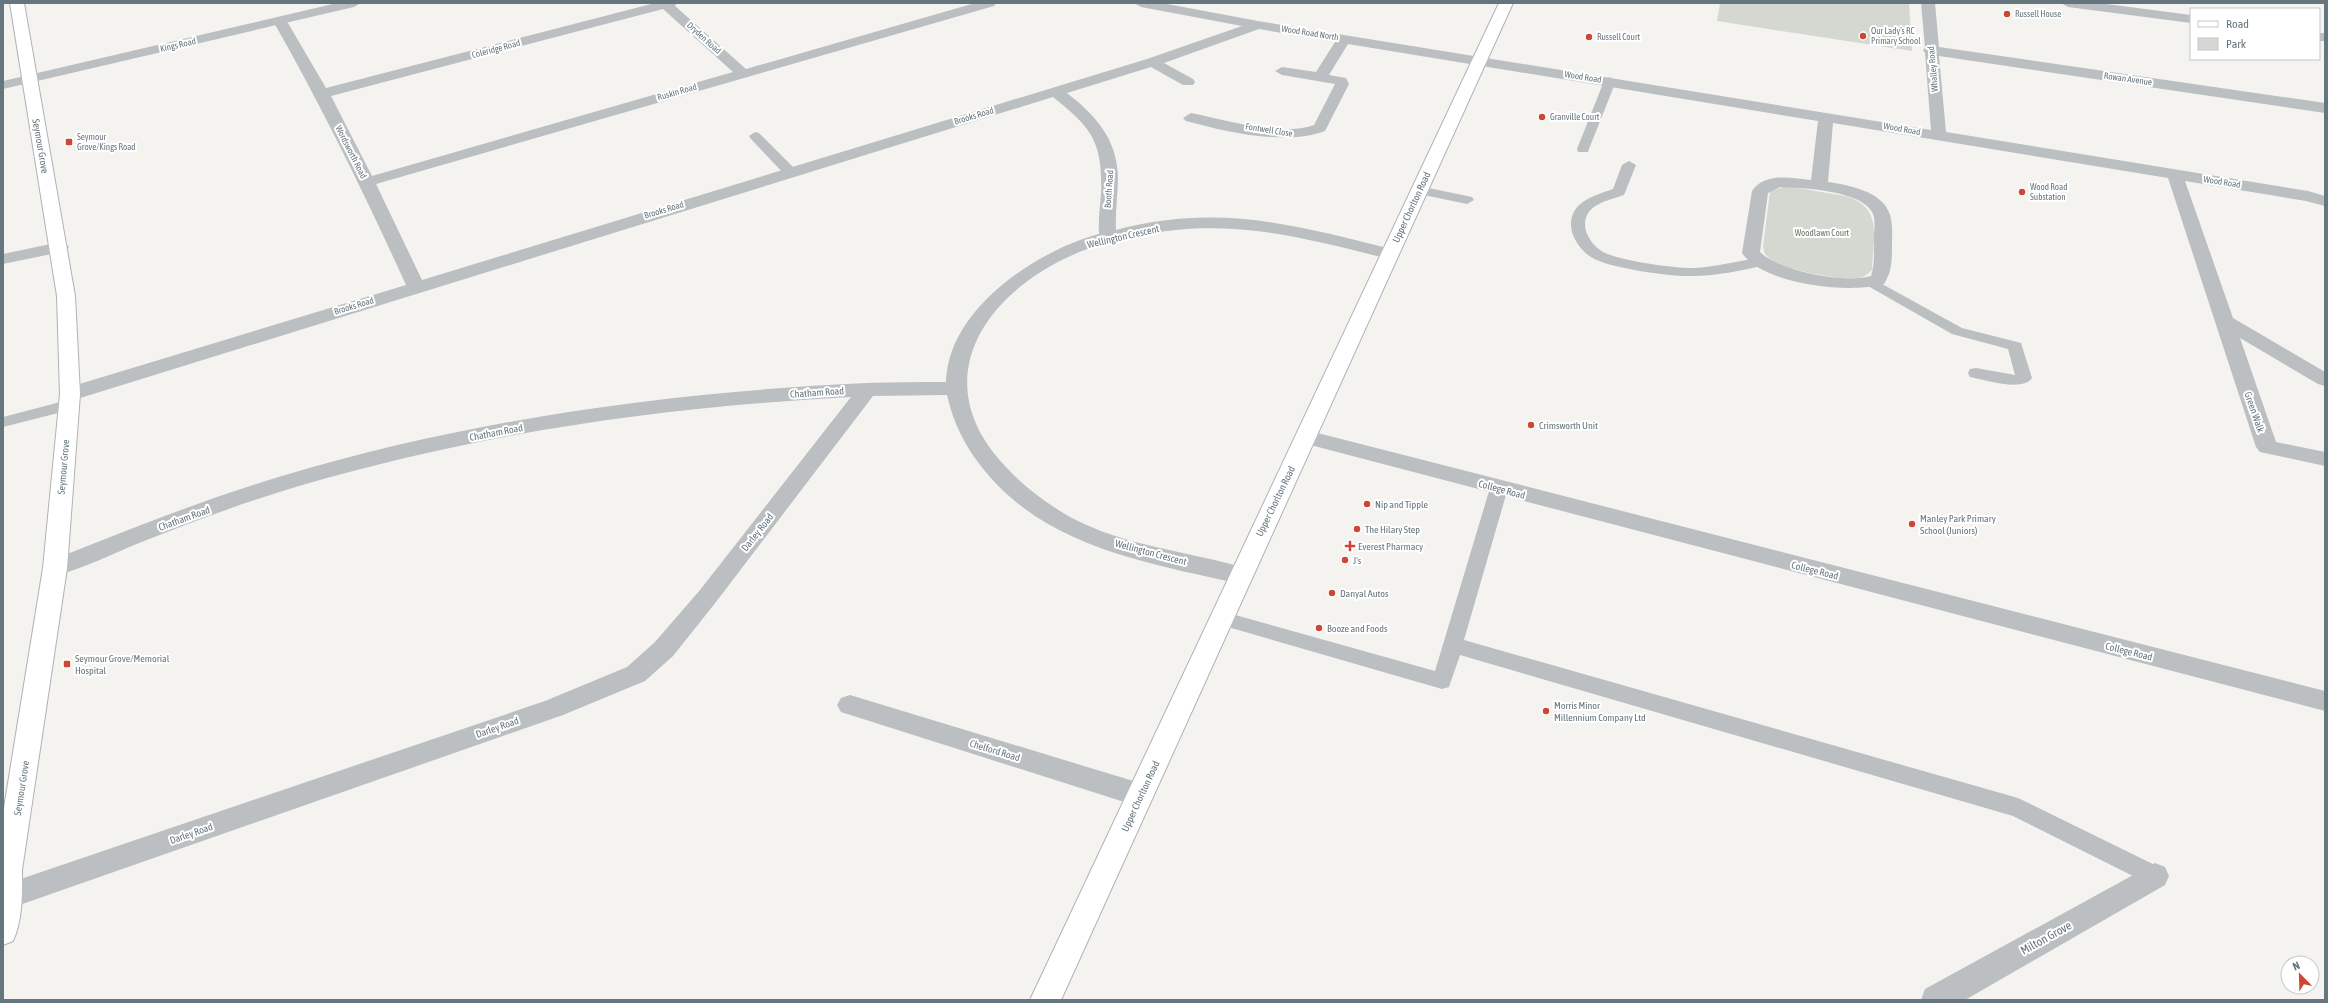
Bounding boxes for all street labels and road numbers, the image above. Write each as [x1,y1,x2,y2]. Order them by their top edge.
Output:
street label: Dryden Road [685,20,723,56]
street label: Wood Road North [1281,24,1339,42]
street label: Kings Road [159,36,197,54]
street label: Coleridge Road [471,38,521,60]
street label: Whalley Road [1926,46,1940,92]
street label: Wood Road [1564,69,1602,85]
street label: Rowan Avenue [2103,71,2153,87]
street label: Ruskin Road [656,82,698,102]
street label: Brooks Road [953,105,995,127]
street label: Seymour Grove [30,118,51,175]
street label: Fontwell Close [1245,121,1293,139]
street label: Wood Road [1883,121,1921,137]
street label: Wordsworth Road [333,124,369,180]
street label: Booth Road [1103,170,1115,208]
street label: Upper Chorlton Road [1390,170,1433,244]
street label: Wood Road [2203,174,2241,190]
street label: Brooks Road [643,199,685,221]
street label: Wellington Crescent [1086,223,1160,250]
street label: Brooks Road [333,295,375,317]
street label: Chatham Road [790,385,845,400]
street label: Green Walk [2242,390,2267,434]
street label: Chatham Road [469,422,524,443]
street label: Seymour Grove [56,439,71,495]
street label: Upper Chorlton Road [1254,464,1297,538]
street label: College Road [1477,478,1527,501]
street label: Chatham Road [157,504,212,533]
street label: Darley Road [739,511,776,553]
street label: Wellington Crescent [1114,538,1188,567]
street label: College Road [1790,559,1840,582]
street label: College Road [2104,640,2154,663]
street label: Darley Road [474,715,520,740]
street label: Chelford Road [968,738,1022,763]
street label: Upper Chorlton Road [1119,759,1162,833]
street label: Seymour Grove [12,760,31,816]
street label: Darley Road [168,821,214,846]
street label: Milton Grove [2018,918,2074,958]

